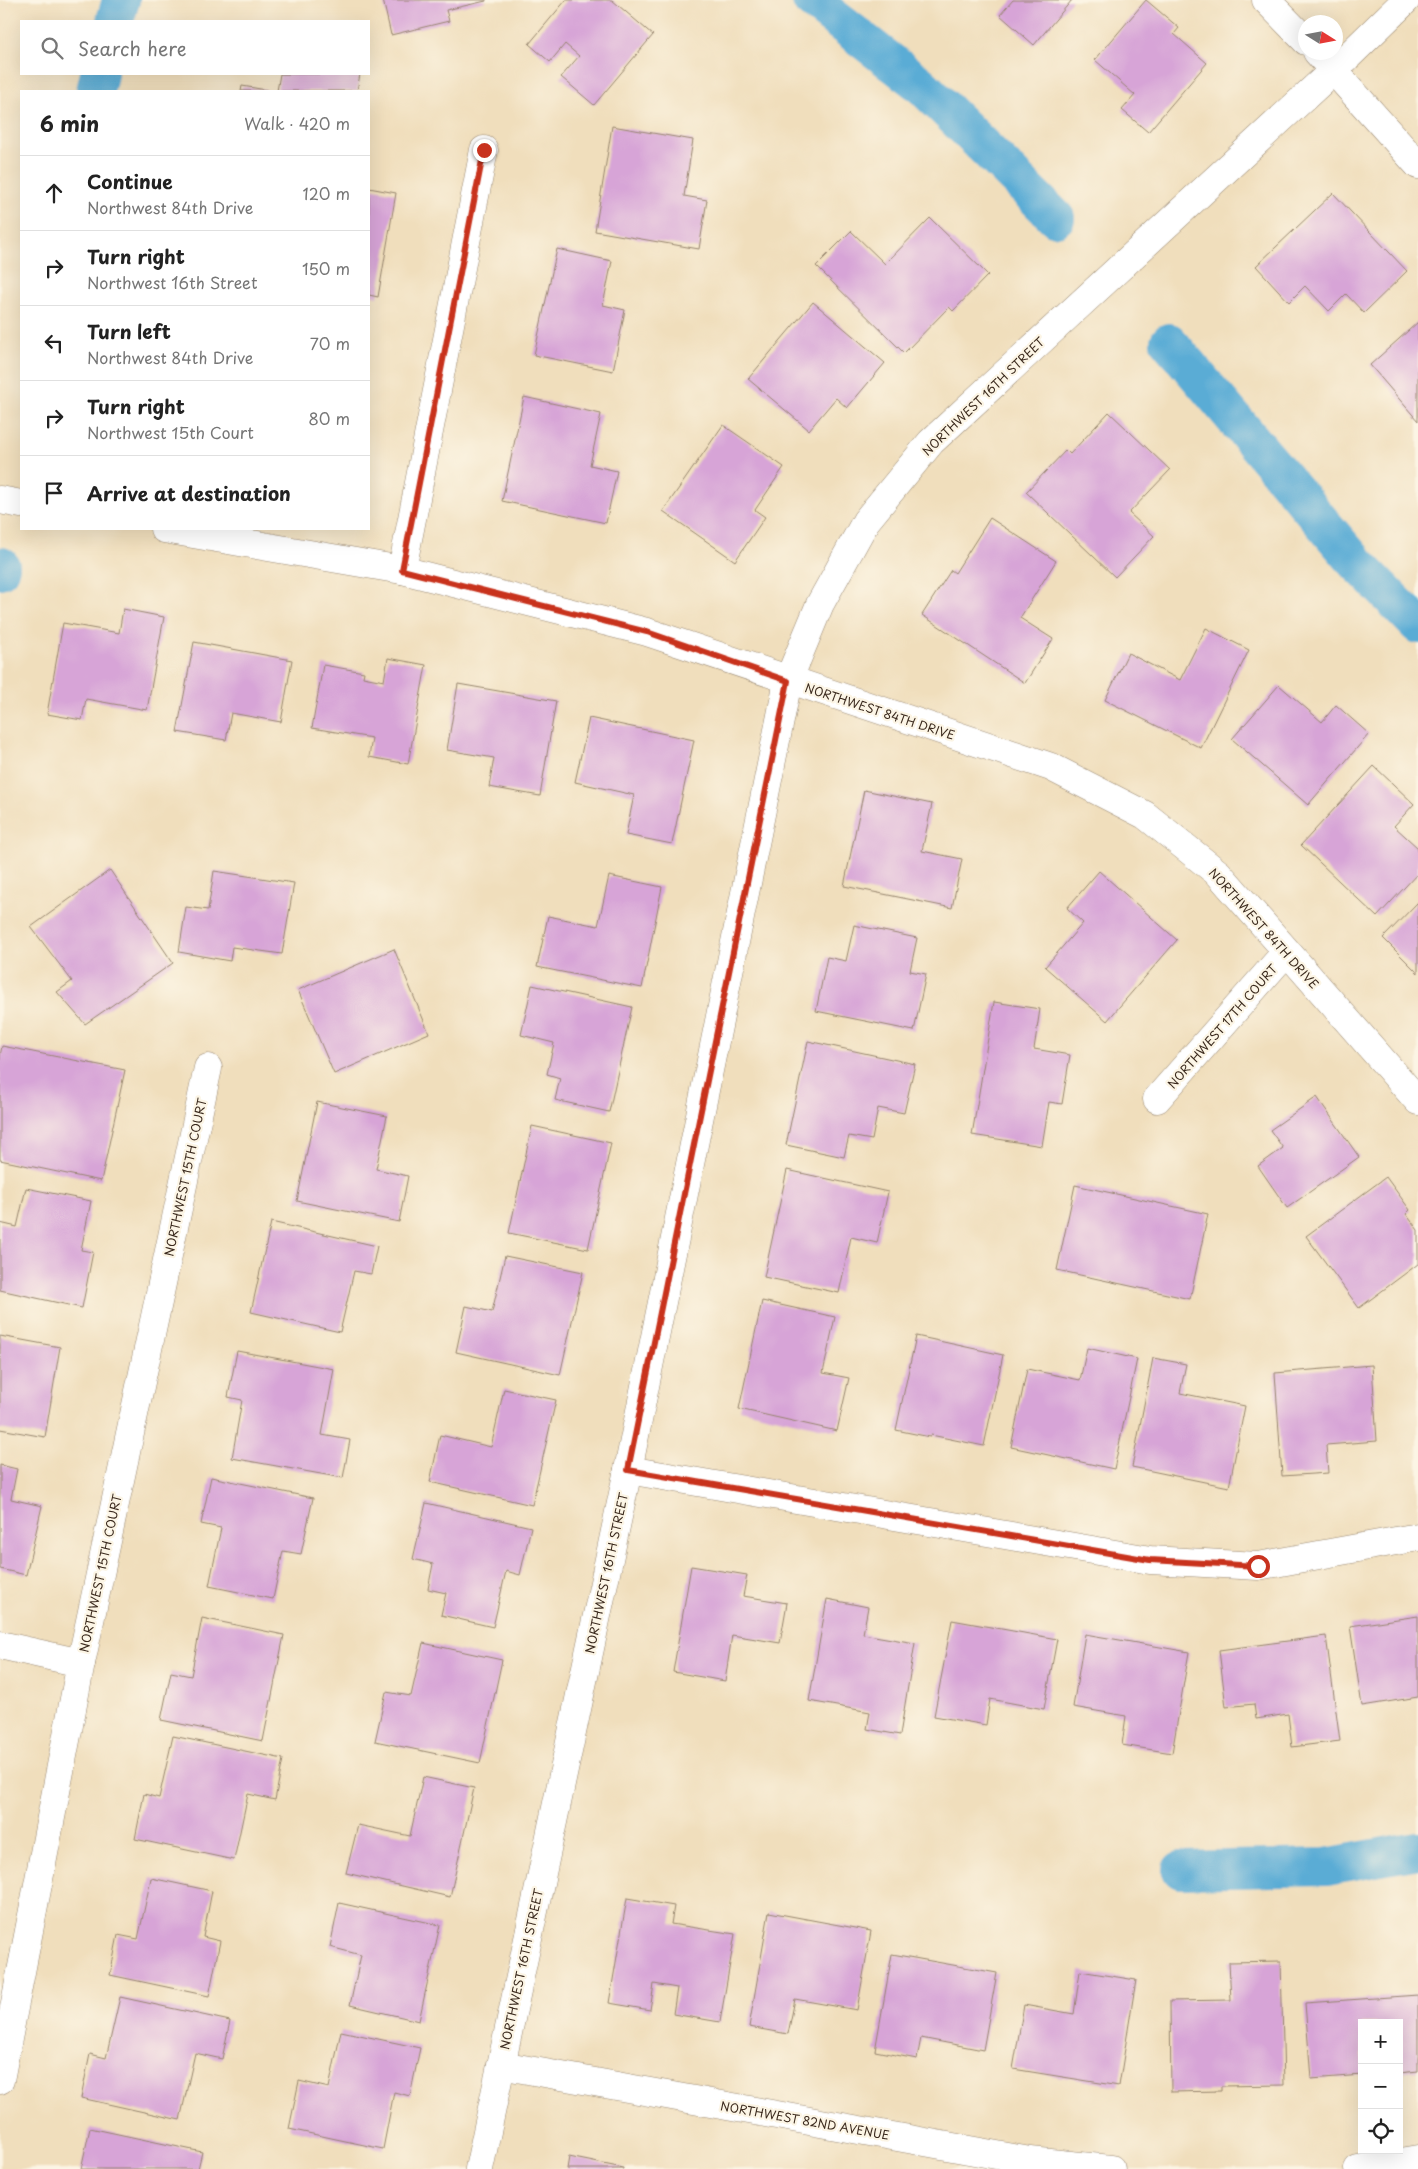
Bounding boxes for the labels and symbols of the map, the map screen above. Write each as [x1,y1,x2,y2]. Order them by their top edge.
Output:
north arrow [1298,15,1343,60]
route end [473,139,496,162]
street label: NORTHWEST 16TH STREET [918,332,1049,459]
street label: NORTHWEST 84TH DRIVE [803,678,957,744]
street label: NORTHWEST 84TH DRIVE [1205,864,1323,992]
street label: NORTHWEST 17TH COURT [1163,959,1282,1092]
street label: NORTHWEST 15TH COURT [159,1095,211,1258]
street label: NORTHWEST 16TH STREET [580,1490,632,1655]
street label: NORTHWEST 15TH COURT [74,1491,126,1654]
route start [1247,1555,1270,1578]
street label: NORTHWEST 16TH STREET [495,1886,547,2051]
street label: NORTHWEST 82ND AVENUE [719,2096,891,2144]

